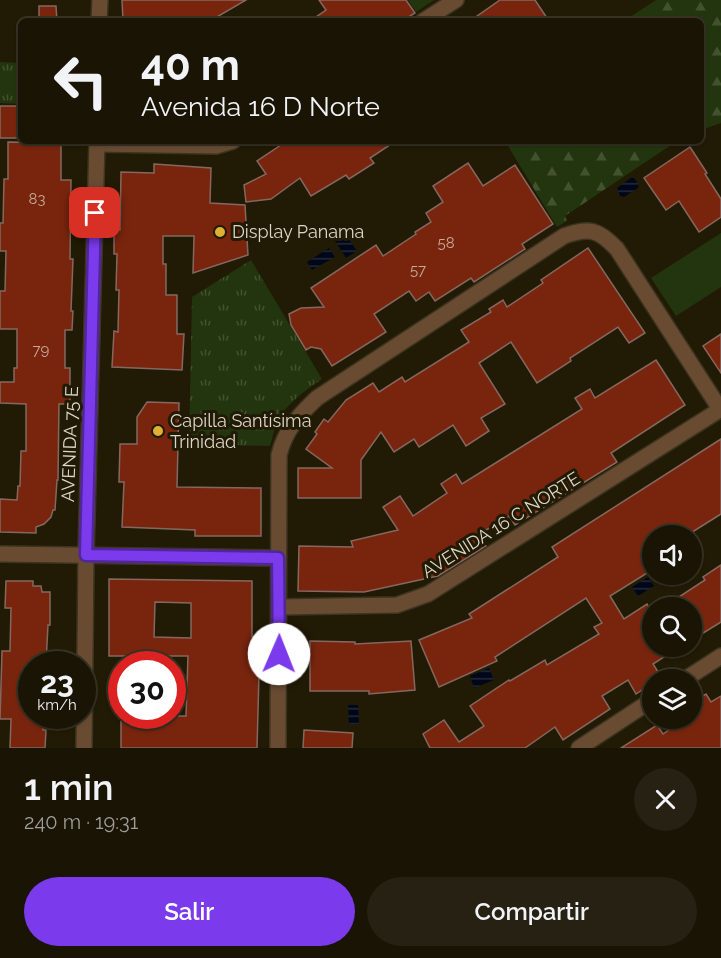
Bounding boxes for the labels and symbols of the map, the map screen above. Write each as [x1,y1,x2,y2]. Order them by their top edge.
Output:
pin [69,187,120,238]
house number: 83 [29,190,45,208]
place label: Display Panama [232,221,364,242]
marker: Display Panama [213,225,227,239]
house number: 58 [437,234,455,252]
house number: 57 [410,261,426,279]
house number: 79 [33,341,50,359]
street label: AVENIDA 75 E [57,386,82,502]
place label: Capilla Santísima Trinidad [170,410,311,452]
marker: Capilla Santísima Trinidad [151,424,165,438]
street label: AVENIDA 16 C NORTE [418,467,584,582]
position arrow [247,622,311,686]
speed limit sign: 30 [108,651,186,729]

